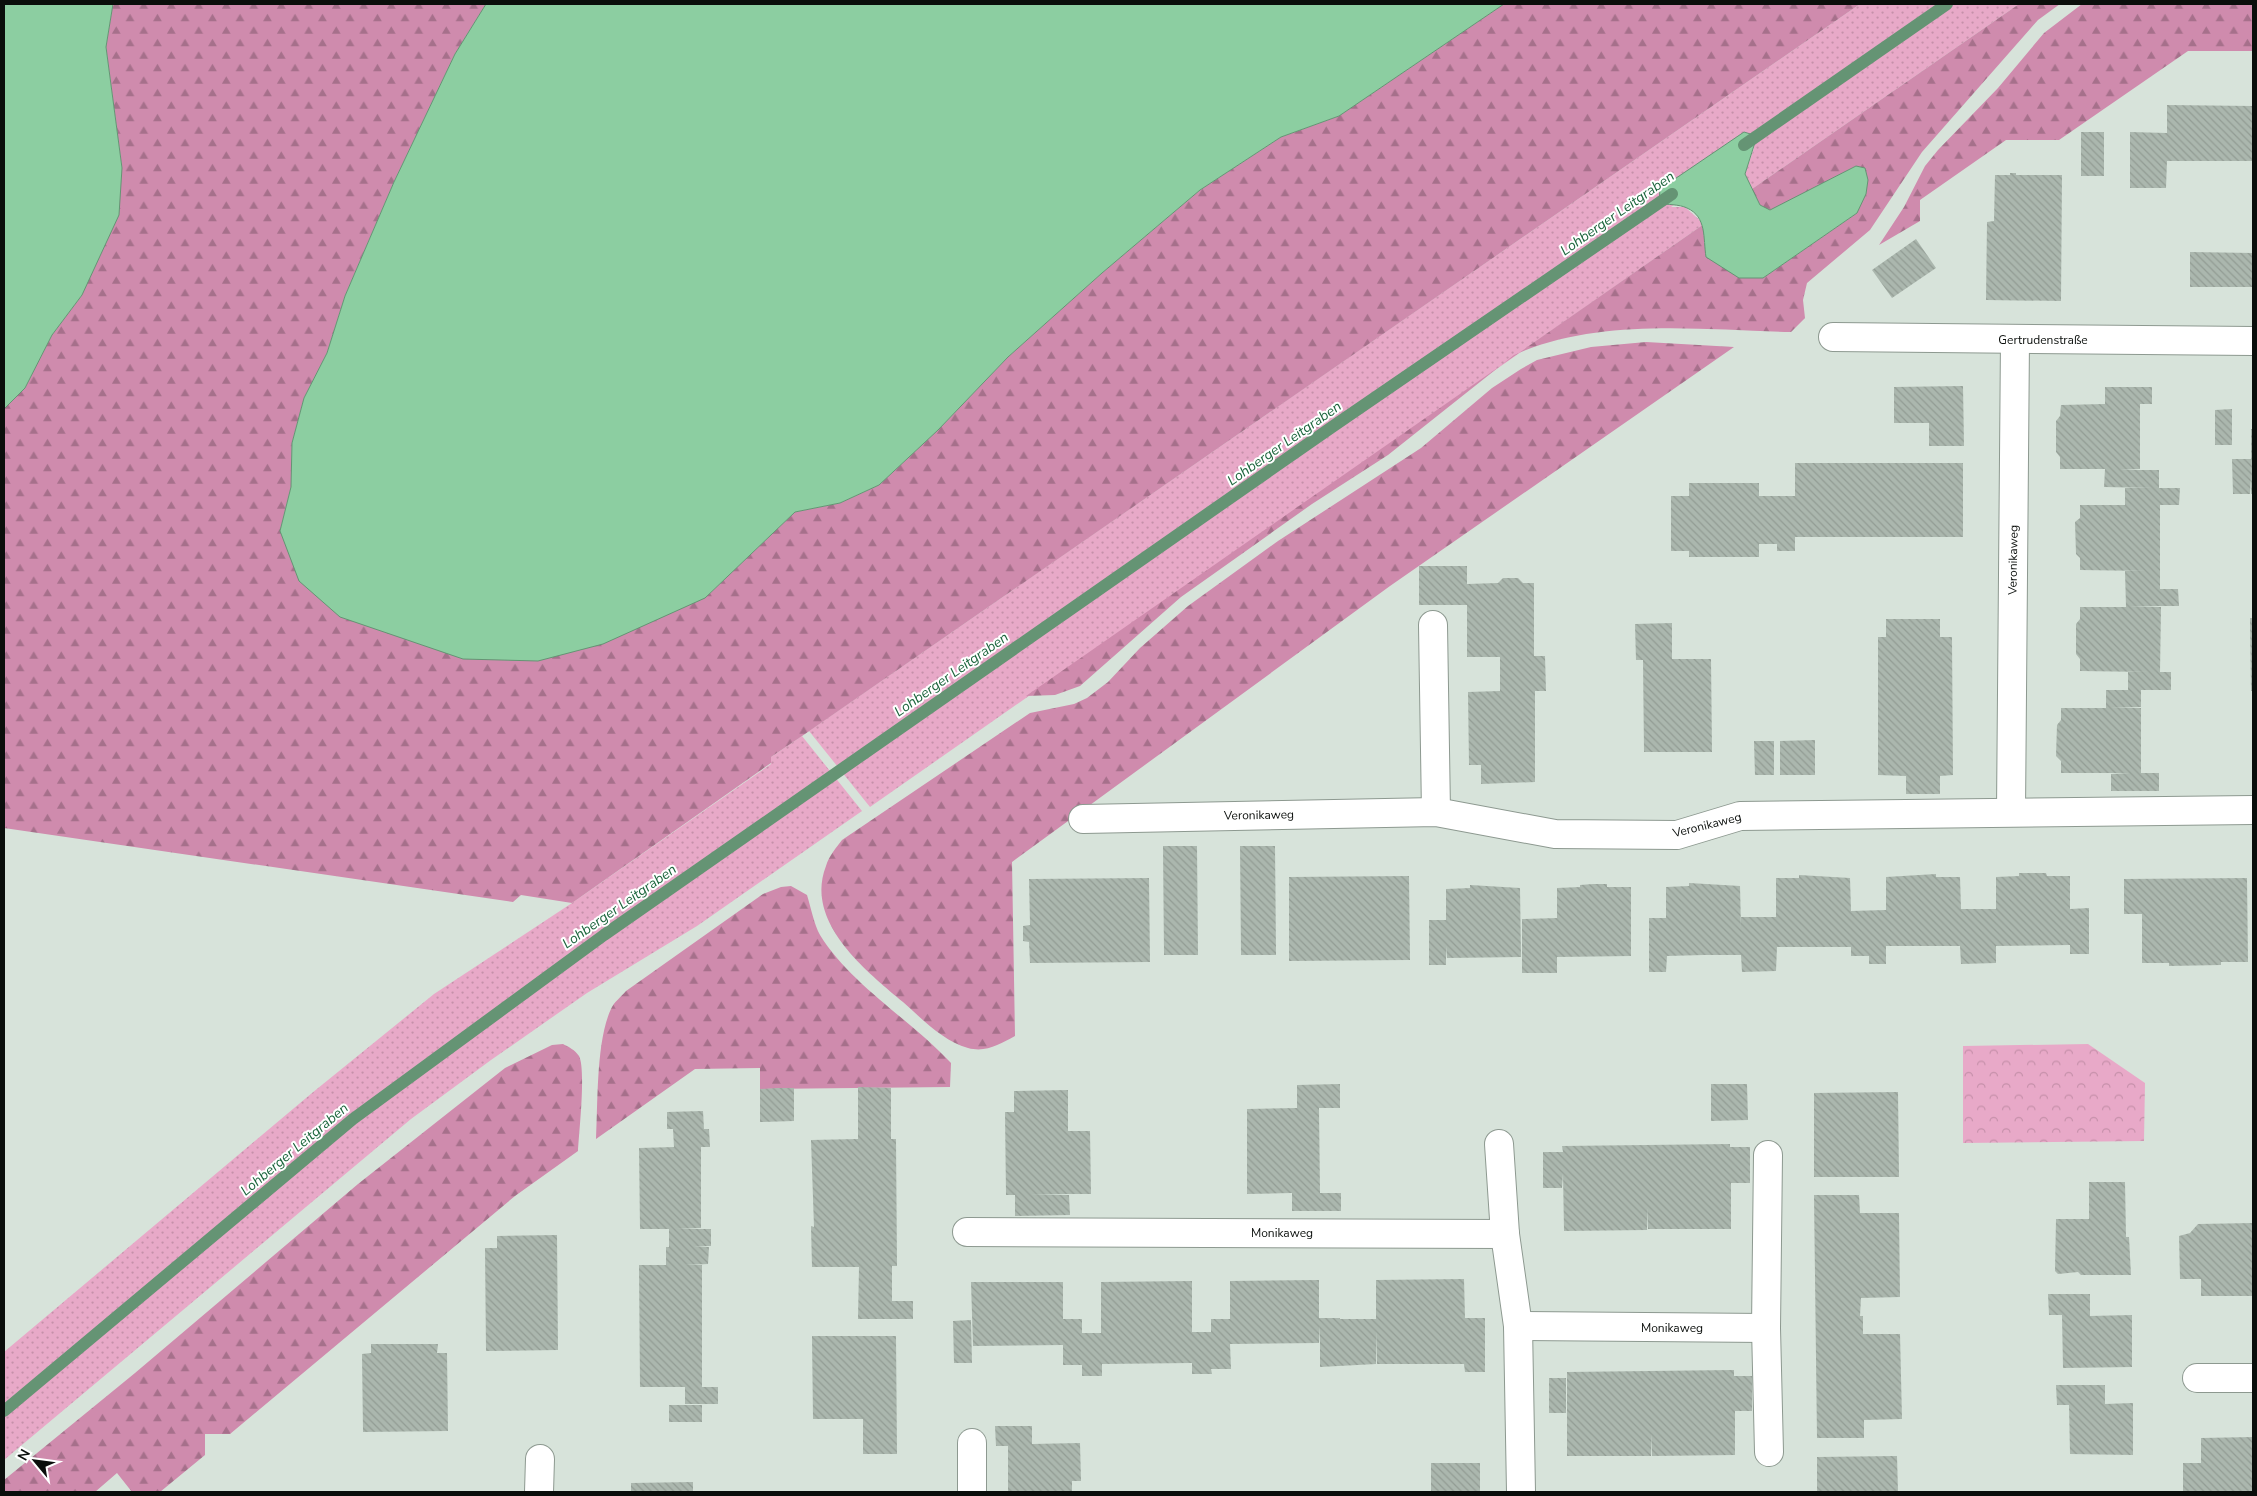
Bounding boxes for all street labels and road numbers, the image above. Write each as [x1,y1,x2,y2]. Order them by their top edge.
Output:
street label: Gertrudenstraße [1998,332,2088,348]
street label: Veronikaweg [2004,525,2022,596]
street label: Veronikaweg [1223,806,1294,824]
street label: Veronikaweg [1670,809,1743,841]
street label: Monikaweg [1251,1225,1313,1241]
street label: Monikaweg [1641,1320,1703,1336]

